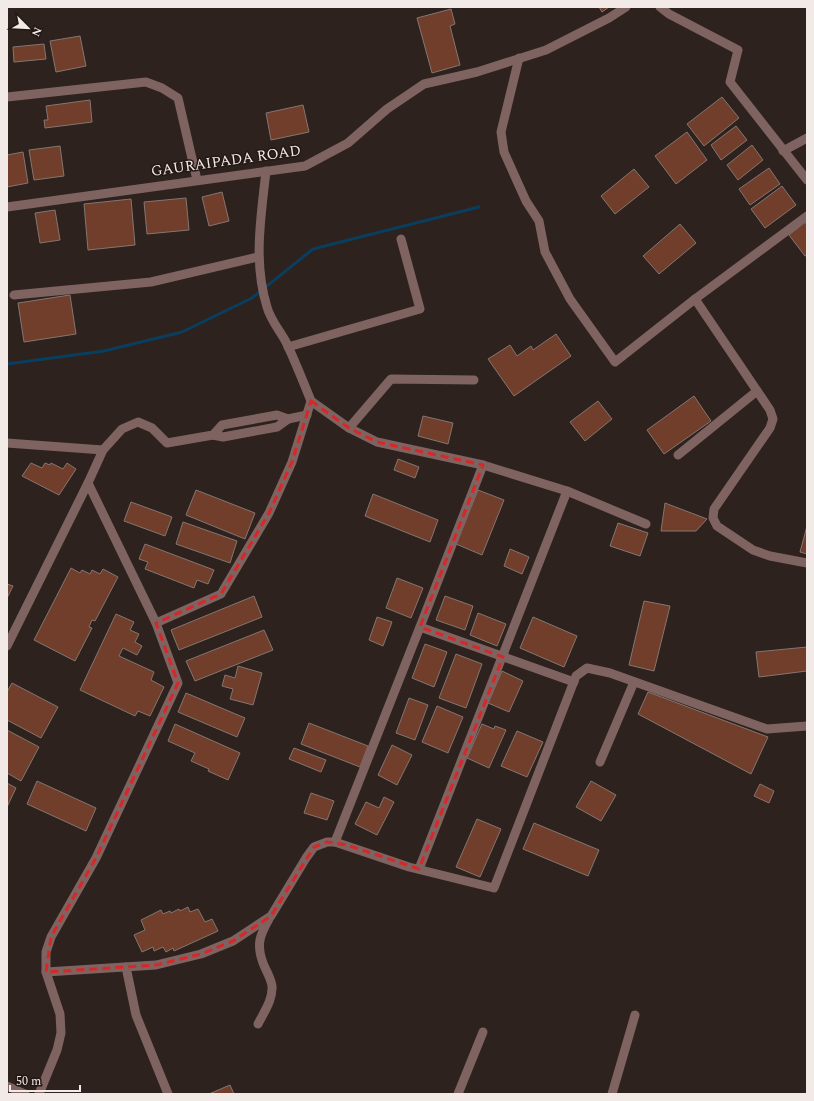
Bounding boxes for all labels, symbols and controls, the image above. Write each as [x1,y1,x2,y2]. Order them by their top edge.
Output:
north arrow [8,8,48,48]
text: N [27,24,46,39]
street label: GAURAIPADA ROAD [150,139,302,183]
scale bar [10,1067,80,1093]
text: 50 m [16,1072,41,1091]

